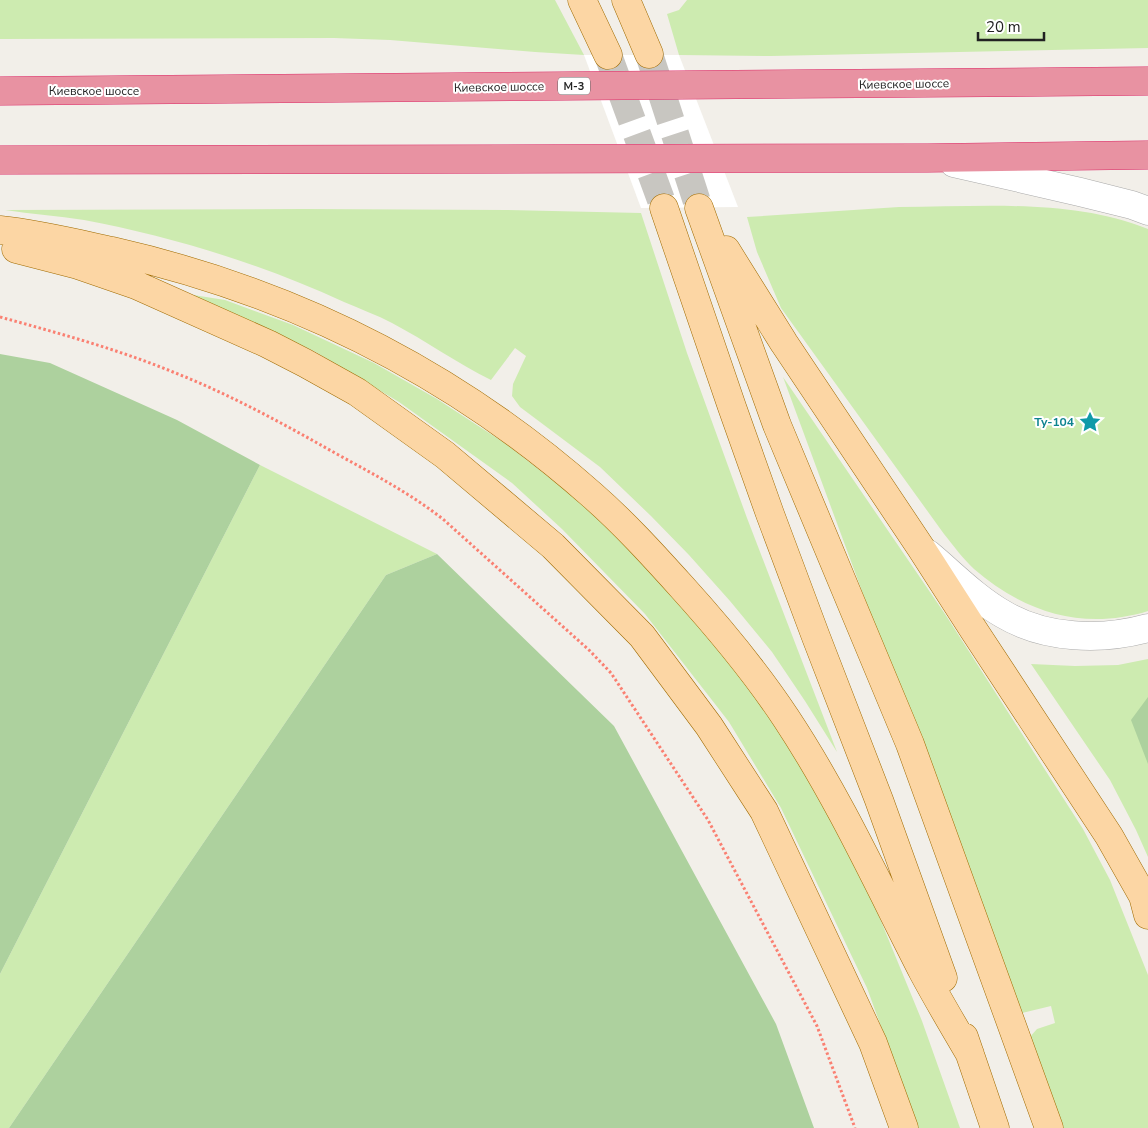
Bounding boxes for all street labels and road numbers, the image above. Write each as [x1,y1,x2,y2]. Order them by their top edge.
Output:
street label: Киевское шоссе [859,75,949,93]
street label: Киевское шоссе [454,78,544,96]
road number: М-3 [558,78,590,94]
street label: Киевское шоссе [49,83,139,99]

